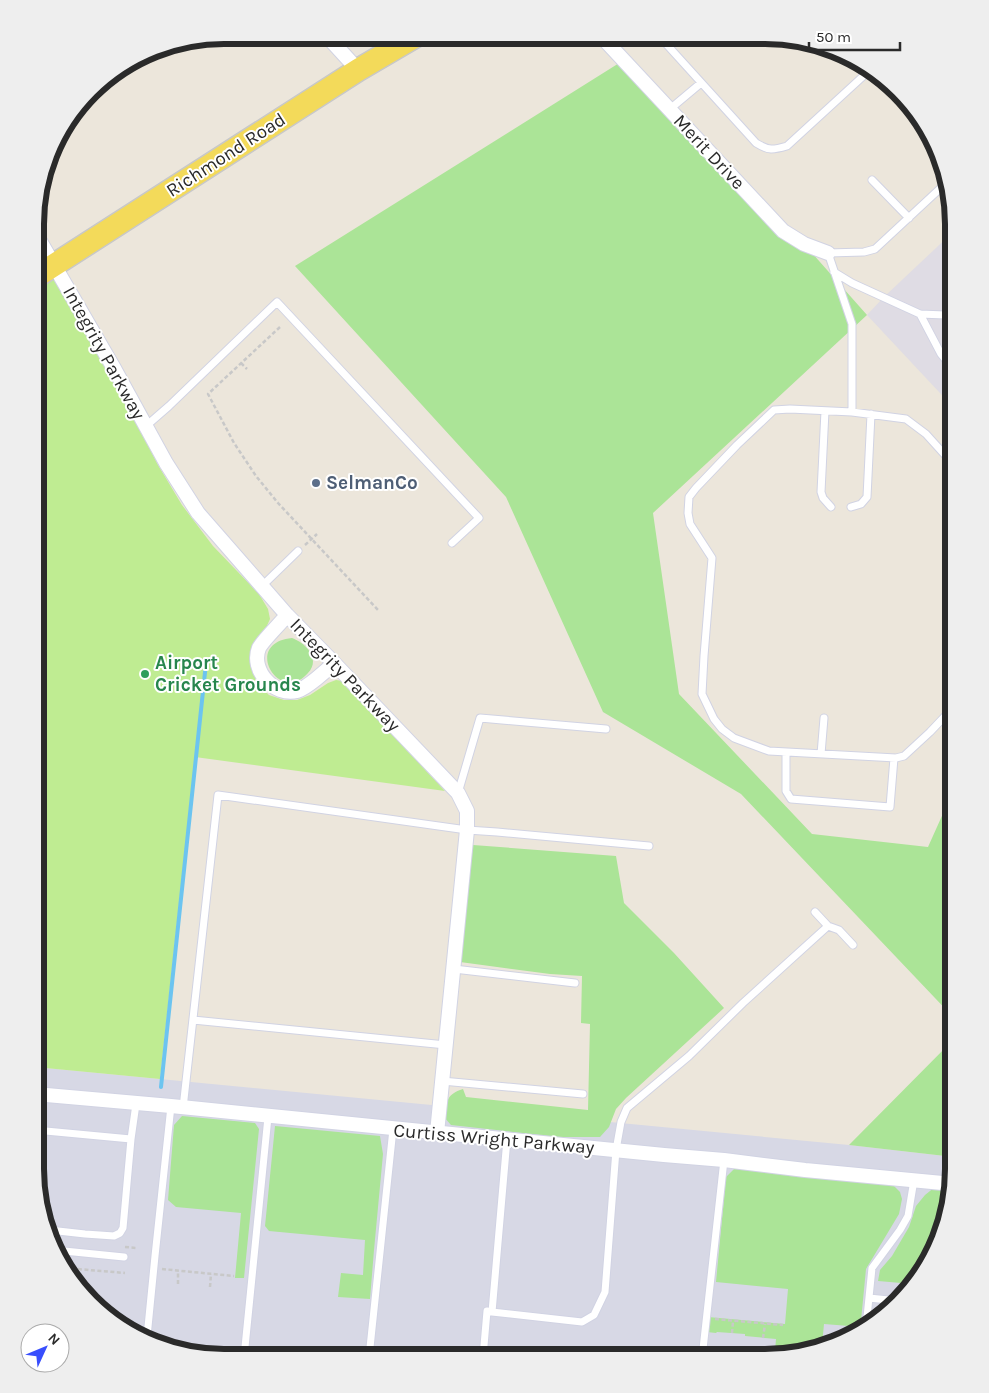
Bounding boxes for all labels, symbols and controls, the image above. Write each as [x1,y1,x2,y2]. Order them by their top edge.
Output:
scale bar [809,20,900,52]
text: 50 m [816,28,851,46]
street label: Richmond Road [162,108,290,202]
street label: Merit Drive [669,110,749,194]
street label: Integrity Parkway [58,282,150,424]
place label: SelmanCo [326,472,418,494]
marker: SelmanCo [310,477,322,489]
street label: Integrity Parkway [285,614,405,736]
place label: Airport Cricket Grounds [155,652,301,696]
marker: Airport Cricket Grounds [139,668,151,680]
street label: Curtiss Wright Parkway [393,1119,596,1159]
north arrow [20,1323,70,1373]
text: N [44,1330,64,1349]

